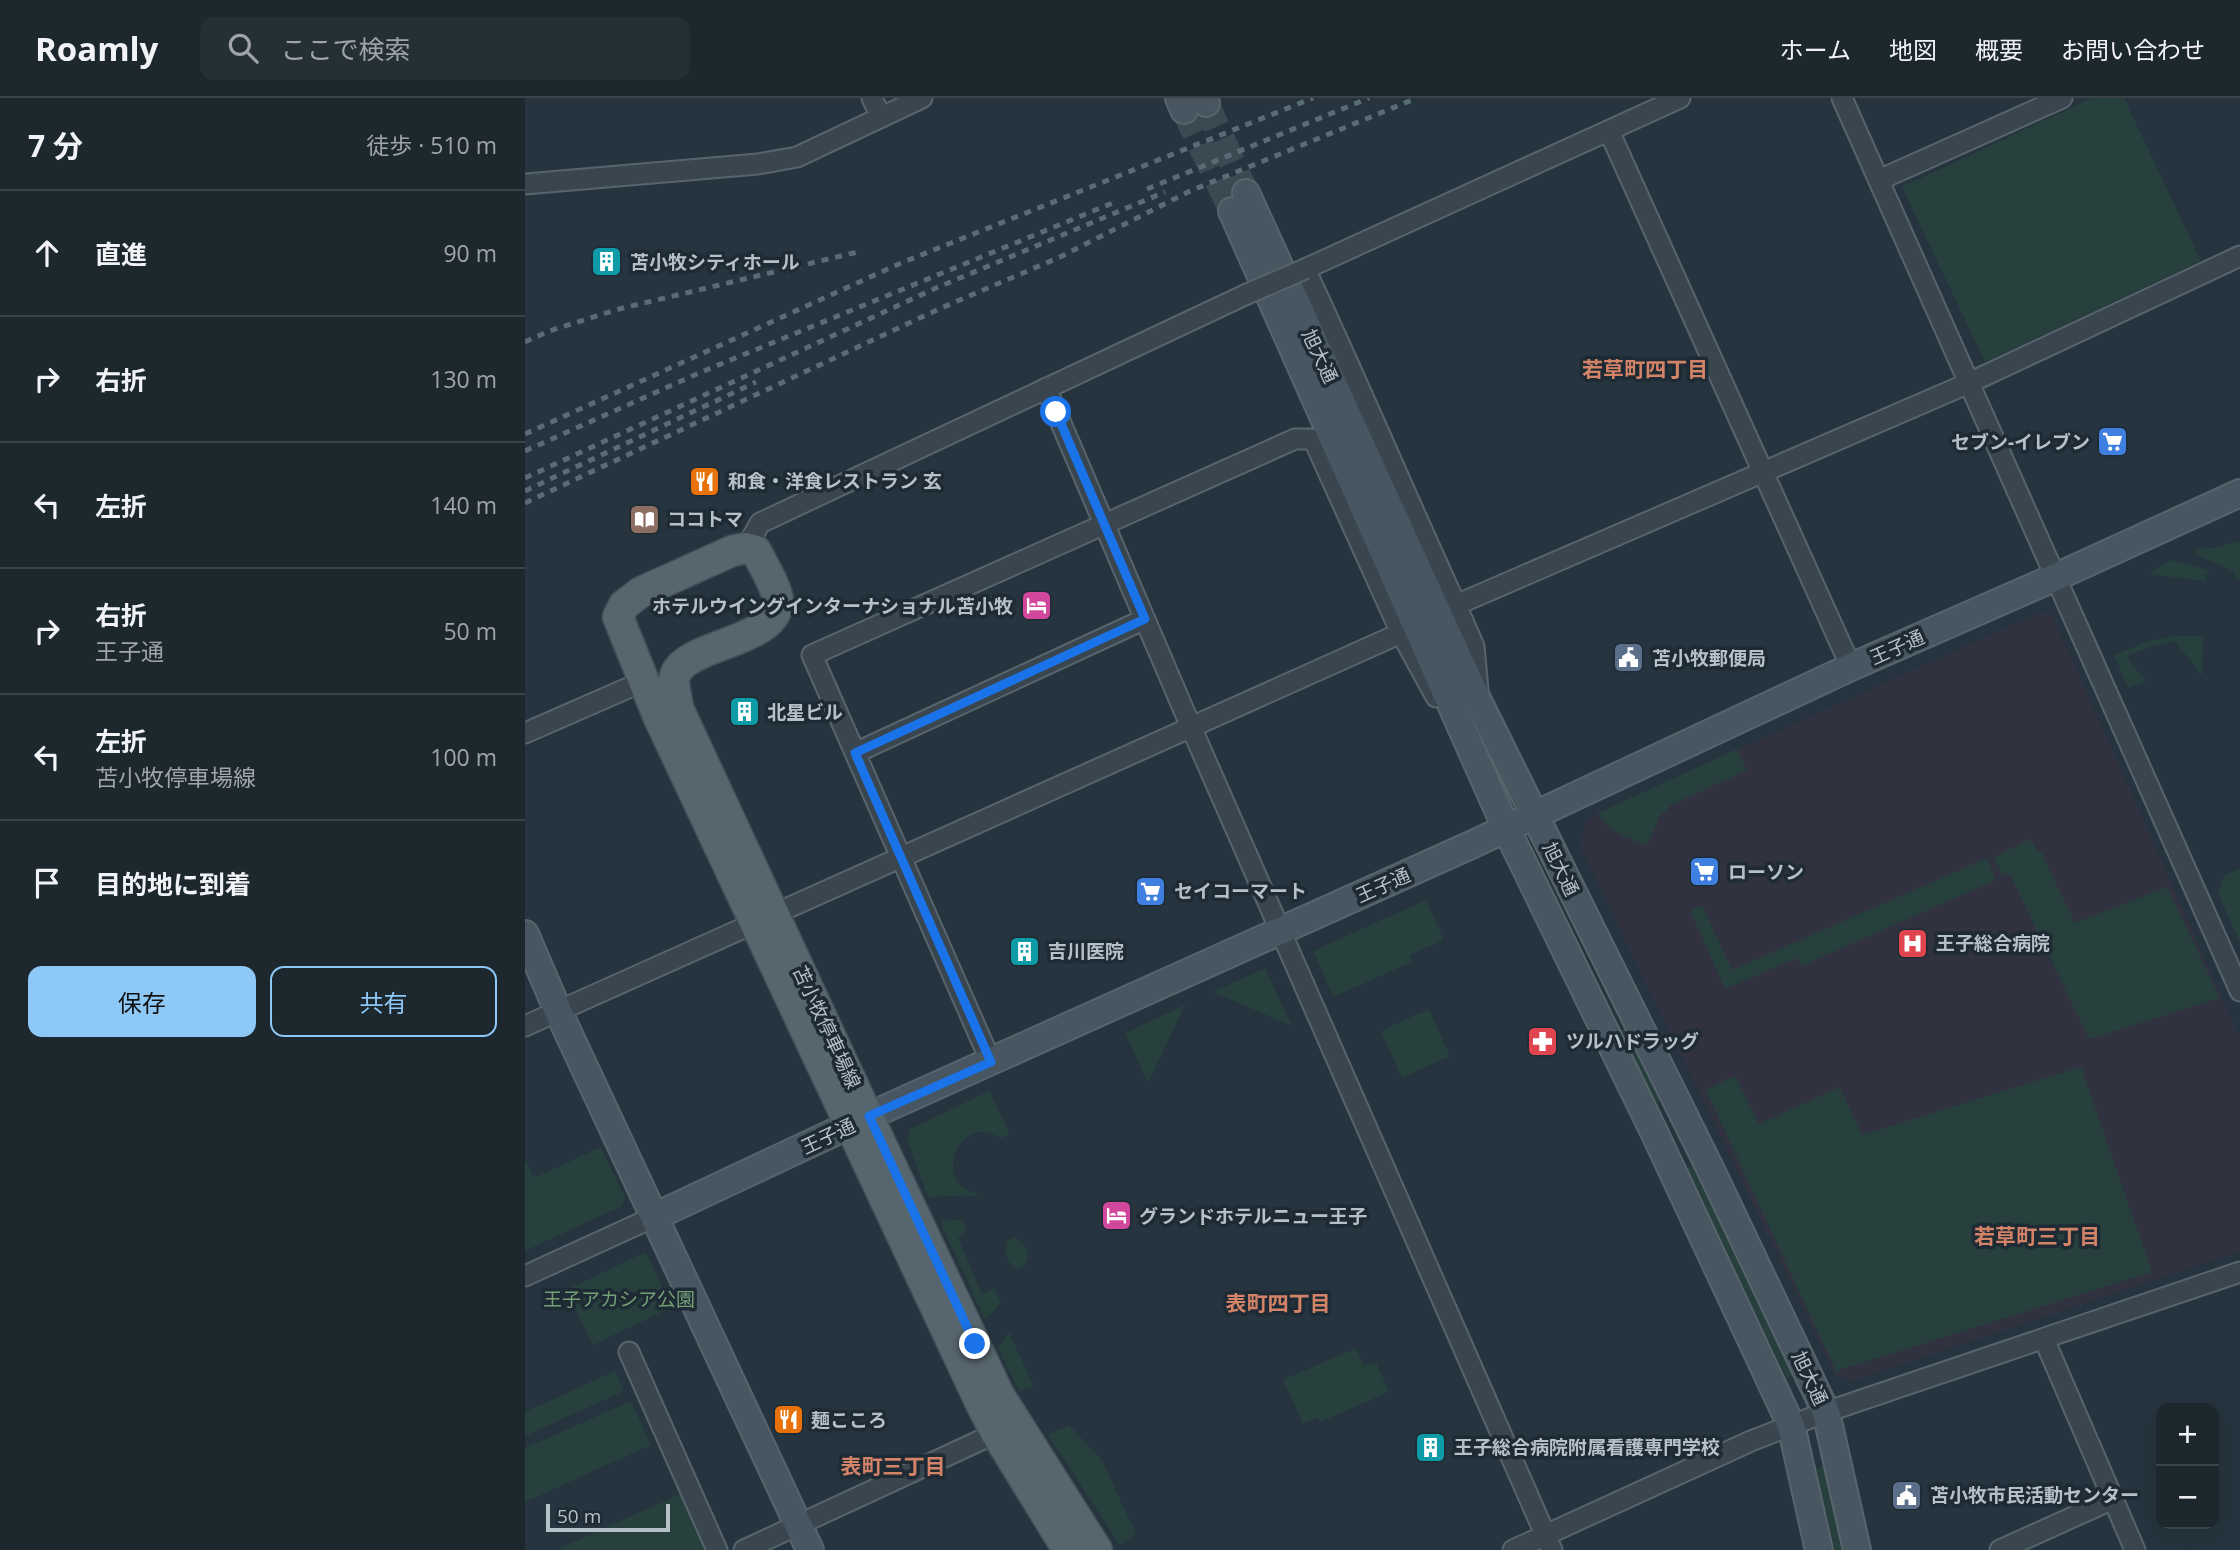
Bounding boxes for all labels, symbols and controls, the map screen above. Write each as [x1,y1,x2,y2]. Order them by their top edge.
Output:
search box [200,17,690,80]
text: Roamly [35,26,158,71]
icon: search [224,29,262,67]
text: ここで検索 [280,31,410,67]
text: ホーム [1780,33,1851,66]
text: 地図 [1889,33,1937,66]
text: 概要 [1975,33,2023,66]
text: お問い合わせ [2061,33,2205,66]
text: 7 分 [28,125,83,166]
text: 徒歩 · 510 m [366,129,497,161]
icon: ahead [28,234,66,272]
text: 直進 [95,236,147,272]
text: 90 m [443,237,497,269]
building icon: 苫小牧シティホール [590,245,624,279]
place label: 苫小牧シティホール [630,249,800,275]
street label: 旭大通 [1296,325,1344,387]
district label: 若草町四丁目 [1582,355,1708,383]
icon: right [28,360,66,398]
text: 右折 [95,362,147,398]
text: 130 m [430,363,497,395]
route start [1040,396,1071,427]
supermarket icon: セブン-イレブン [2096,425,2130,459]
place label: セブン-イレブン [1951,429,2090,455]
restaurant icon: 和食・洋食レストラン 玄 [688,464,722,498]
place label: 和食・洋食レストラン 玄 [728,468,942,494]
icon: left [28,486,66,524]
text: 左折 [95,488,147,524]
text: 140 m [430,489,497,521]
library icon: ココトマ [627,502,661,536]
place label: ココトマ [667,506,743,532]
hotel icon: ホテルウイングインターナショナル苫小牧 [1019,589,1053,623]
place label: ホテルウイングインターナショナル苫小牧 [652,593,1013,619]
text: 右折 [95,597,147,633]
icon: right [28,612,66,650]
text: 50 m [443,615,497,647]
street label: 王子通 [1866,624,1928,670]
text: 王子通 [95,635,164,667]
public building icon: 苫小牧郵便局 [1612,641,1646,675]
place label: 苫小牧郵便局 [1652,645,1766,671]
building icon: 北星ビル [727,695,761,729]
place label: 北星ビル [767,699,843,725]
text: 左折 [95,723,147,759]
icon: left [28,738,66,776]
text: 100 m [430,741,497,773]
text: 苫小牧停車場線 [95,761,256,793]
street label: 旭大通 [1537,838,1585,900]
supermarket icon: ローソン [1688,855,1722,889]
place label: ローソン [1728,859,1804,885]
street label: 王子通 [1352,862,1414,908]
icon: arrive [28,864,66,902]
text: 目的地に到着 [95,866,251,902]
supermarket icon: セイコーマート [1134,874,1168,908]
place label: セイコーマート [1174,878,1307,904]
hospital icon: 王子総合病院 [1896,926,1930,960]
place label: 王子総合病院 [1936,930,2050,956]
building icon: 吉川医院 [1008,934,1042,968]
place label: 吉川医院 [1048,938,1124,964]
street label: 苫小牧停車場線 [787,961,867,1093]
button: 保存 [28,966,256,1037]
button: 共有 [270,966,497,1037]
pharmacy icon: ツルハドラッグ [1526,1024,1560,1058]
place label: ツルハドラッグ [1566,1028,1699,1054]
street label: 王子通 [797,1112,859,1160]
hotel icon: グランドホテルニュー王子 [1099,1199,1133,1233]
place label: グランドホテルニュー王子 [1139,1203,1367,1229]
district label: 若草町三丁目 [1974,1222,2100,1250]
park label: 王子アカシア公園 [543,1286,695,1312]
district label: 表町四丁目 [1226,1289,1331,1317]
route end [959,1328,990,1359]
street label: 旭大通 [1786,1347,1834,1409]
restaurant icon: 麺こころ [771,1403,805,1437]
map controls [2156,1403,2219,1529]
button: + [2156,1403,2219,1466]
place label: 麺こころ [811,1407,887,1433]
building icon: 王子総合病院附属看護専門学校 [1414,1430,1448,1464]
place label: 王子総合病院附属看護専門学校 [1454,1434,1720,1460]
district label: 表町三丁目 [841,1452,946,1480]
button: − [2156,1466,2219,1529]
public building icon: 苫小牧市民活動センター [1890,1478,1924,1512]
place label: 苫小牧市民活動センター [1930,1482,2139,1508]
scale bar [546,1501,670,1533]
text: 50 m [557,1503,601,1529]

